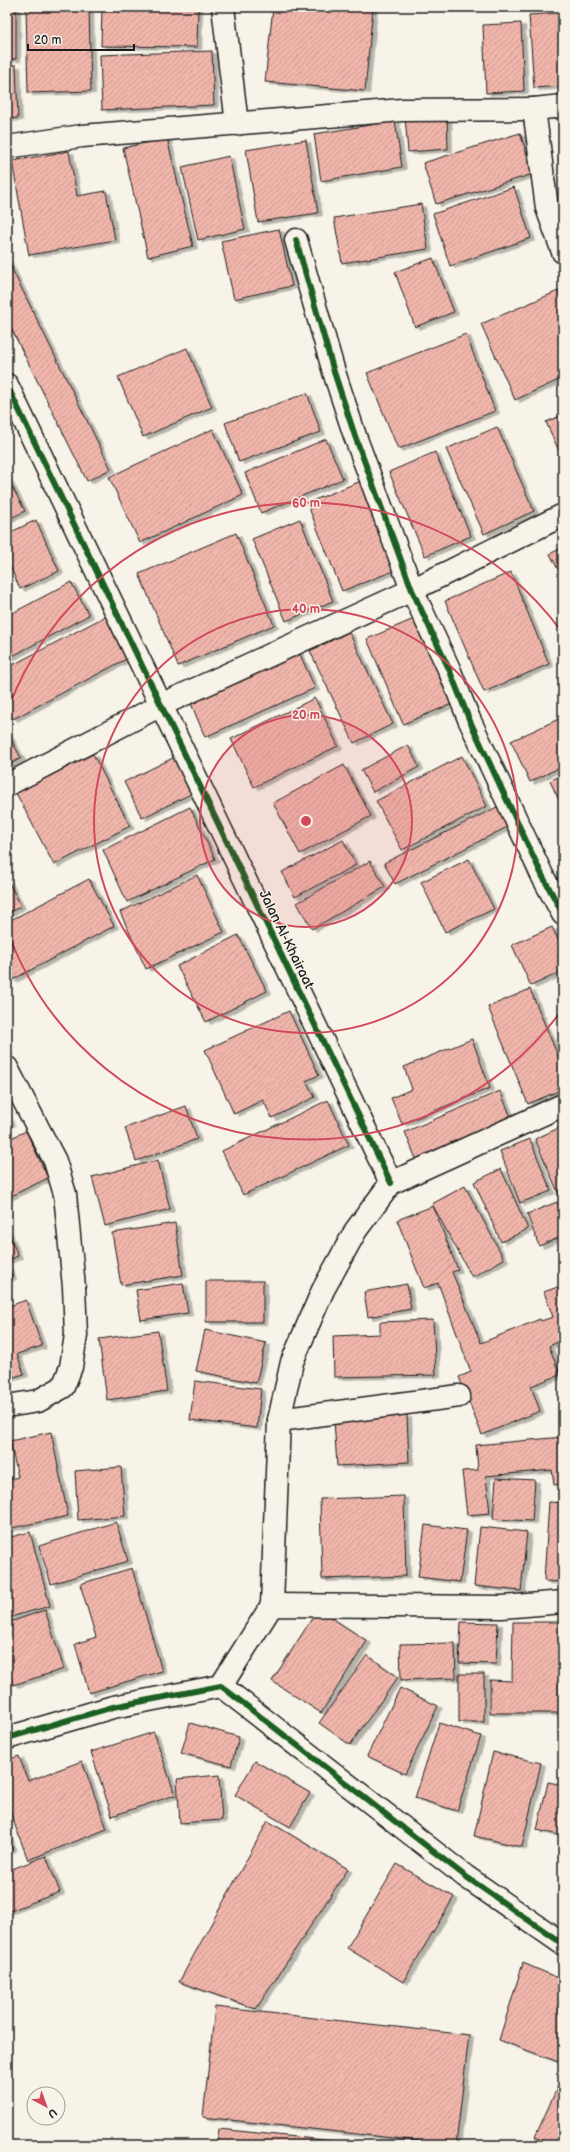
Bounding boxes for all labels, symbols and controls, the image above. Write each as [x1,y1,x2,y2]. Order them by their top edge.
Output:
scale bar [28,26,134,52]
text: 20 m [34,33,61,48]
text: 60 m [292,496,320,511]
text: 40 m [292,602,320,617]
text: 20 m [292,708,320,723]
centre of rings [299,814,313,828]
street label: Jalan Al-Khairaat [255,887,318,992]
north arrow [26,2086,66,2126]
text: U [45,2106,59,2121]

